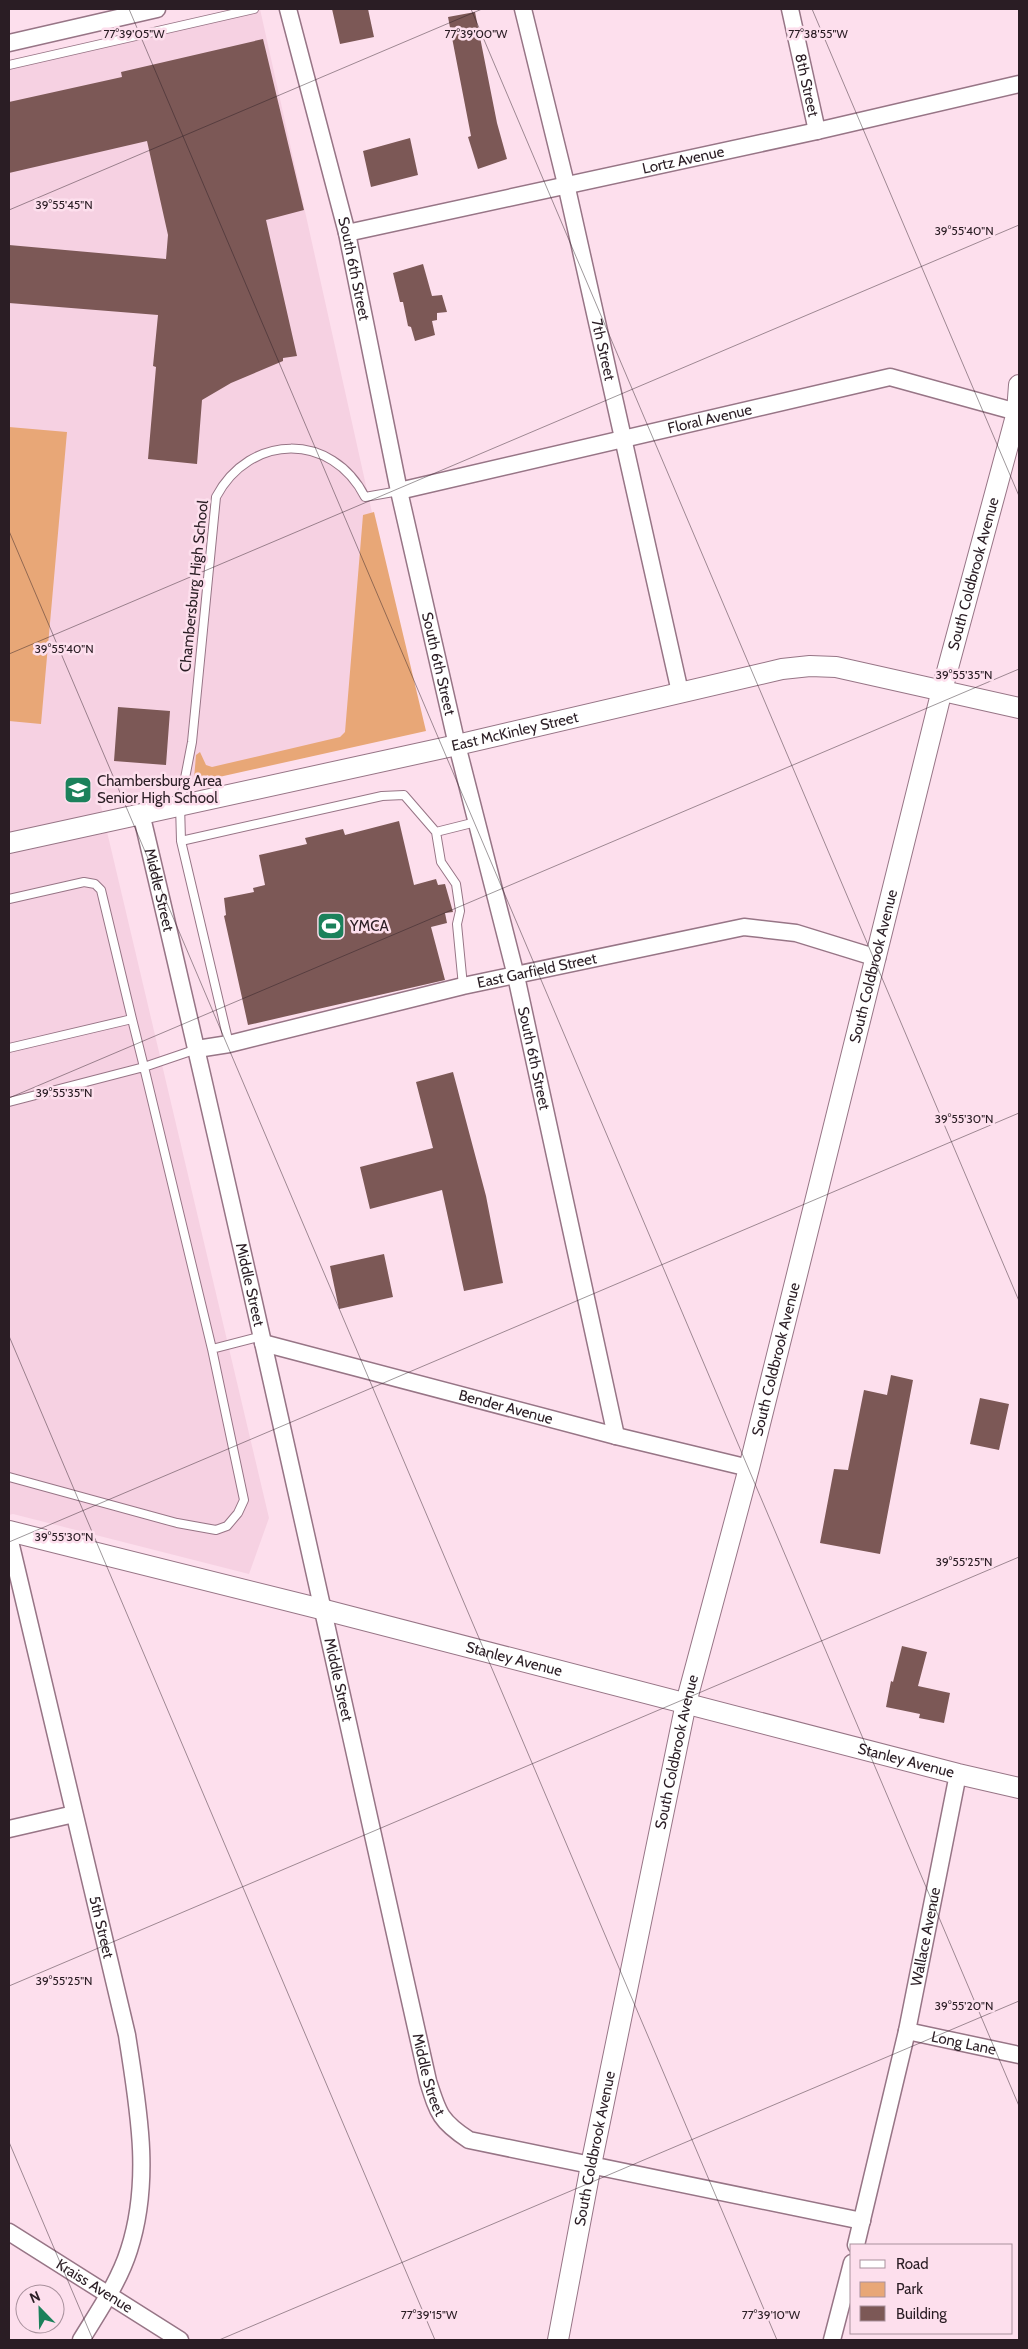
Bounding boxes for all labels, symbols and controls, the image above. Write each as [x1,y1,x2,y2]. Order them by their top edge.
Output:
text: 77°39'05"W [103,26,165,41]
text: 77°39'00"W [445,26,508,41]
text: 77°38'55"W [788,26,848,41]
street label: 8th Street [791,52,823,118]
street label: Lortz Avenue [640,142,726,178]
text: 39°55'45"N [35,197,93,212]
street label: South 6th Street [334,215,373,322]
text: 39°55'40"N [934,223,994,238]
street label: 7th Street [588,317,619,382]
street label: Floral Avenue [666,400,754,437]
street label: South Coldbrook Avenue [944,495,1003,652]
street label: Chambersburg High School [176,499,212,673]
street label: South 6th Street [418,610,459,717]
text: 39°55'40"N [34,641,94,656]
text: 39°55'35"N [935,667,993,682]
street label: East McKinley Street [450,708,580,755]
place label: Chambersburg Area Senior High School [97,772,223,807]
school or university icon: Chambersburg Area Senior High School [63,775,93,805]
street label: Middle Street [141,846,178,933]
street label: South Coldbrook Avenue [846,887,901,1045]
sports icon: YMCA [316,911,346,941]
place label: YMCA [349,917,389,935]
street label: East Garfield Street [475,949,598,992]
street label: South 6th Street [514,1005,554,1112]
text: 39°55'35"N [35,1085,93,1100]
text: 39°55'30"N [934,1111,994,1126]
street label: Middle Street [232,1241,268,1328]
street label: South Coldbrook Avenue [748,1280,804,1438]
street label: Bender Avenue [457,1386,555,1428]
text: 39°55'30"N [34,1529,94,1544]
text: 39°55'25"N [936,1554,992,1569]
street label: Middle Street [320,1636,356,1723]
street label: Stanley Avenue [464,1638,564,1680]
street label: South Coldbrook Avenue [651,1672,702,1831]
street label: Stanley Avenue [856,1739,956,1782]
street label: Wallace Avenue [907,1885,944,1988]
street label: 5th Street [85,1894,118,1960]
text: 39°55'25"N [36,1973,92,1988]
text: 39°55'20"N [935,1998,993,2013]
street label: Long Lane [930,2027,998,2059]
street label: Middle Street [409,2032,449,2119]
street label: South Coldbrook Avenue [571,2069,619,2228]
legend [850,2244,1013,2334]
street label: Kraiss Avenue [53,2255,136,2317]
text: Road [896,2255,929,2273]
text: Park [896,2280,923,2298]
north arrow [15,2284,65,2334]
text: N [27,2287,43,2307]
text: Building [896,2305,947,2323]
text: 77°39'15"W [401,2307,458,2322]
text: 77°39'10"W [742,2307,801,2322]

